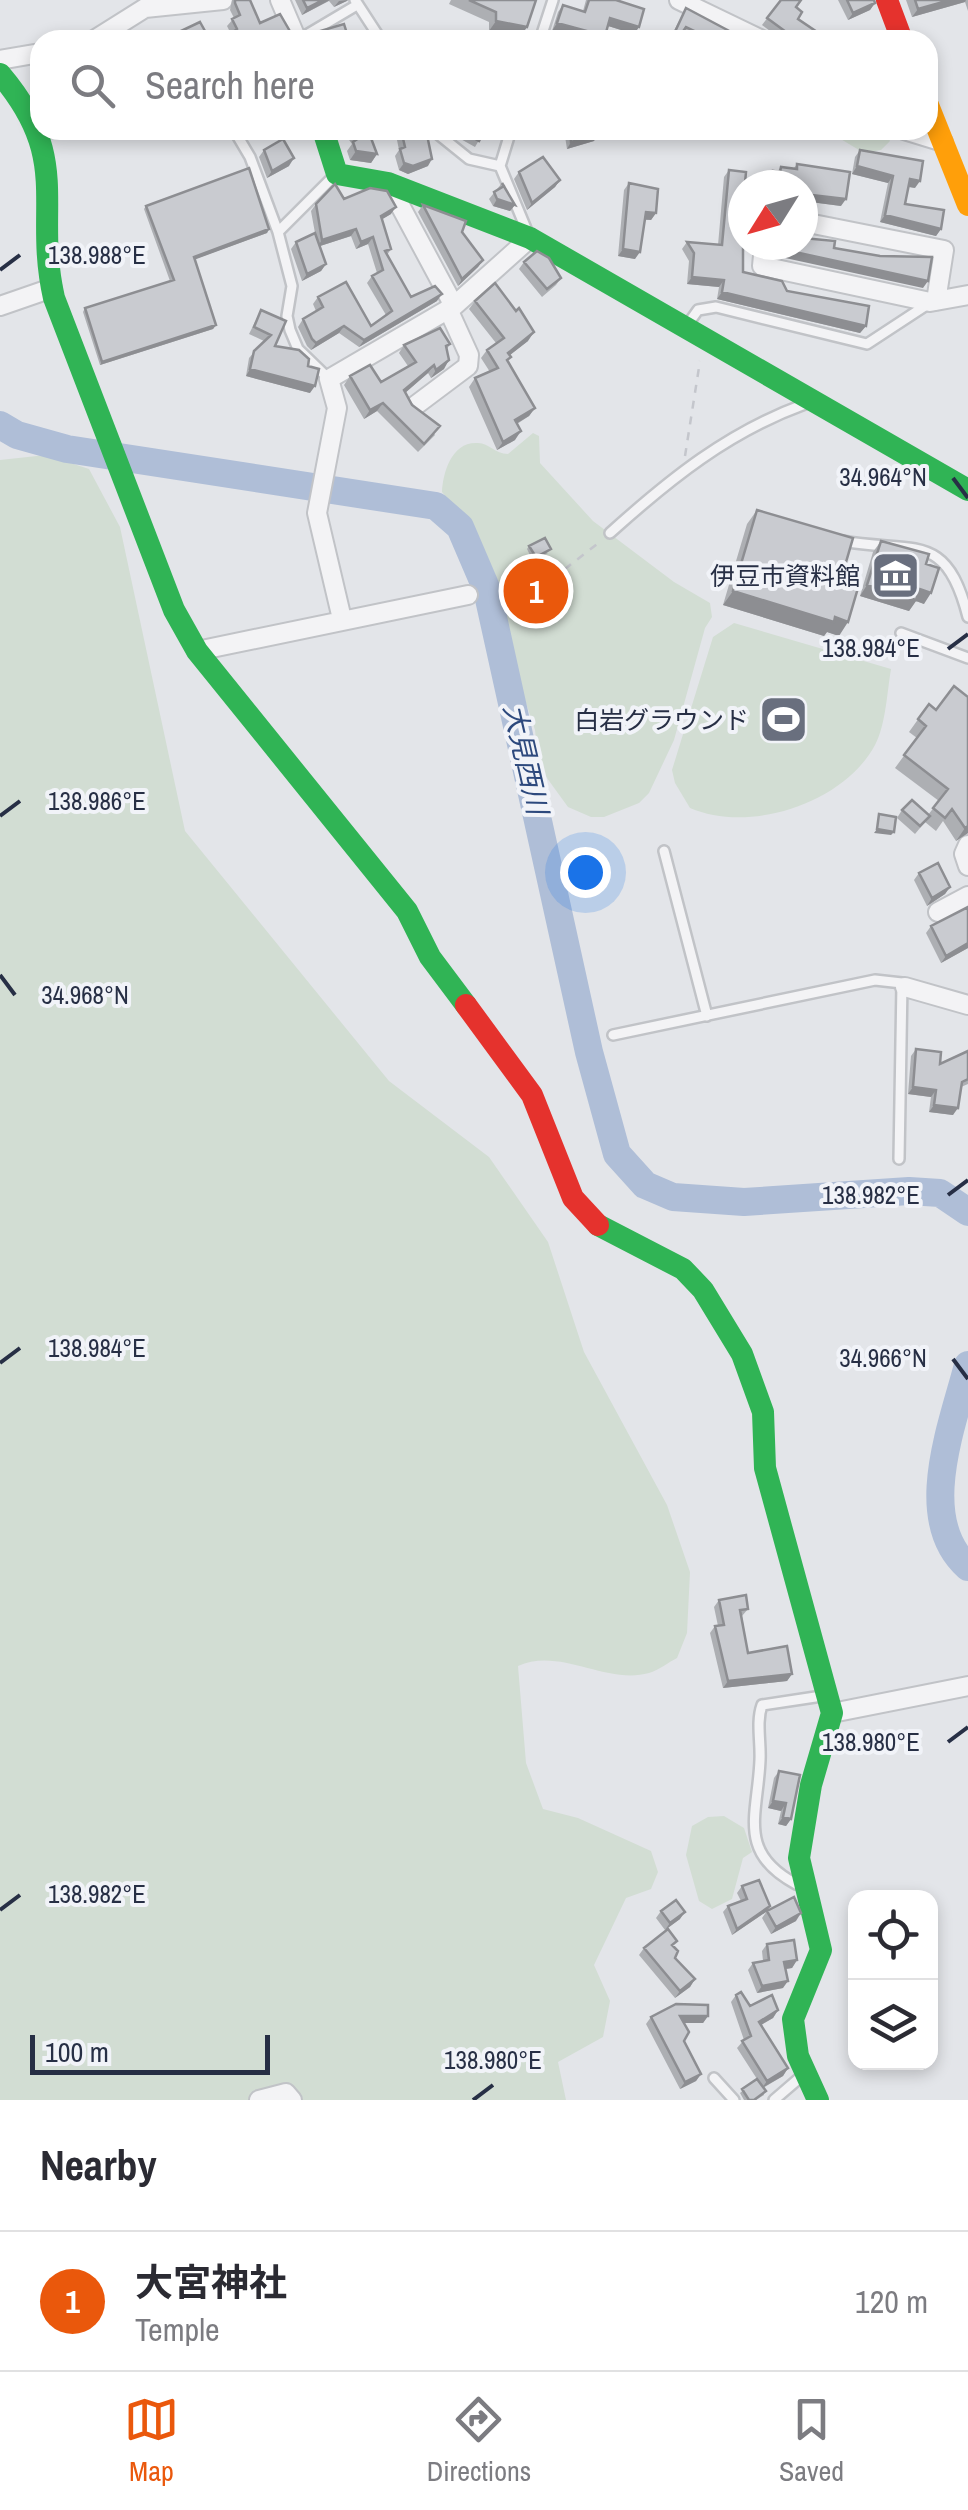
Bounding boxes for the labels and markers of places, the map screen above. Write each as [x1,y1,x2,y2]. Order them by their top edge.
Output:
museum icon: 伊豆市資料館 [869,550,921,602]
pin: 1 [504,554,568,628]
place label: 伊豆市資料館 [710,559,860,593]
sports icon: 白岩グラウンド [758,694,810,746]
place label: 白岩グラウンド [574,703,749,737]

